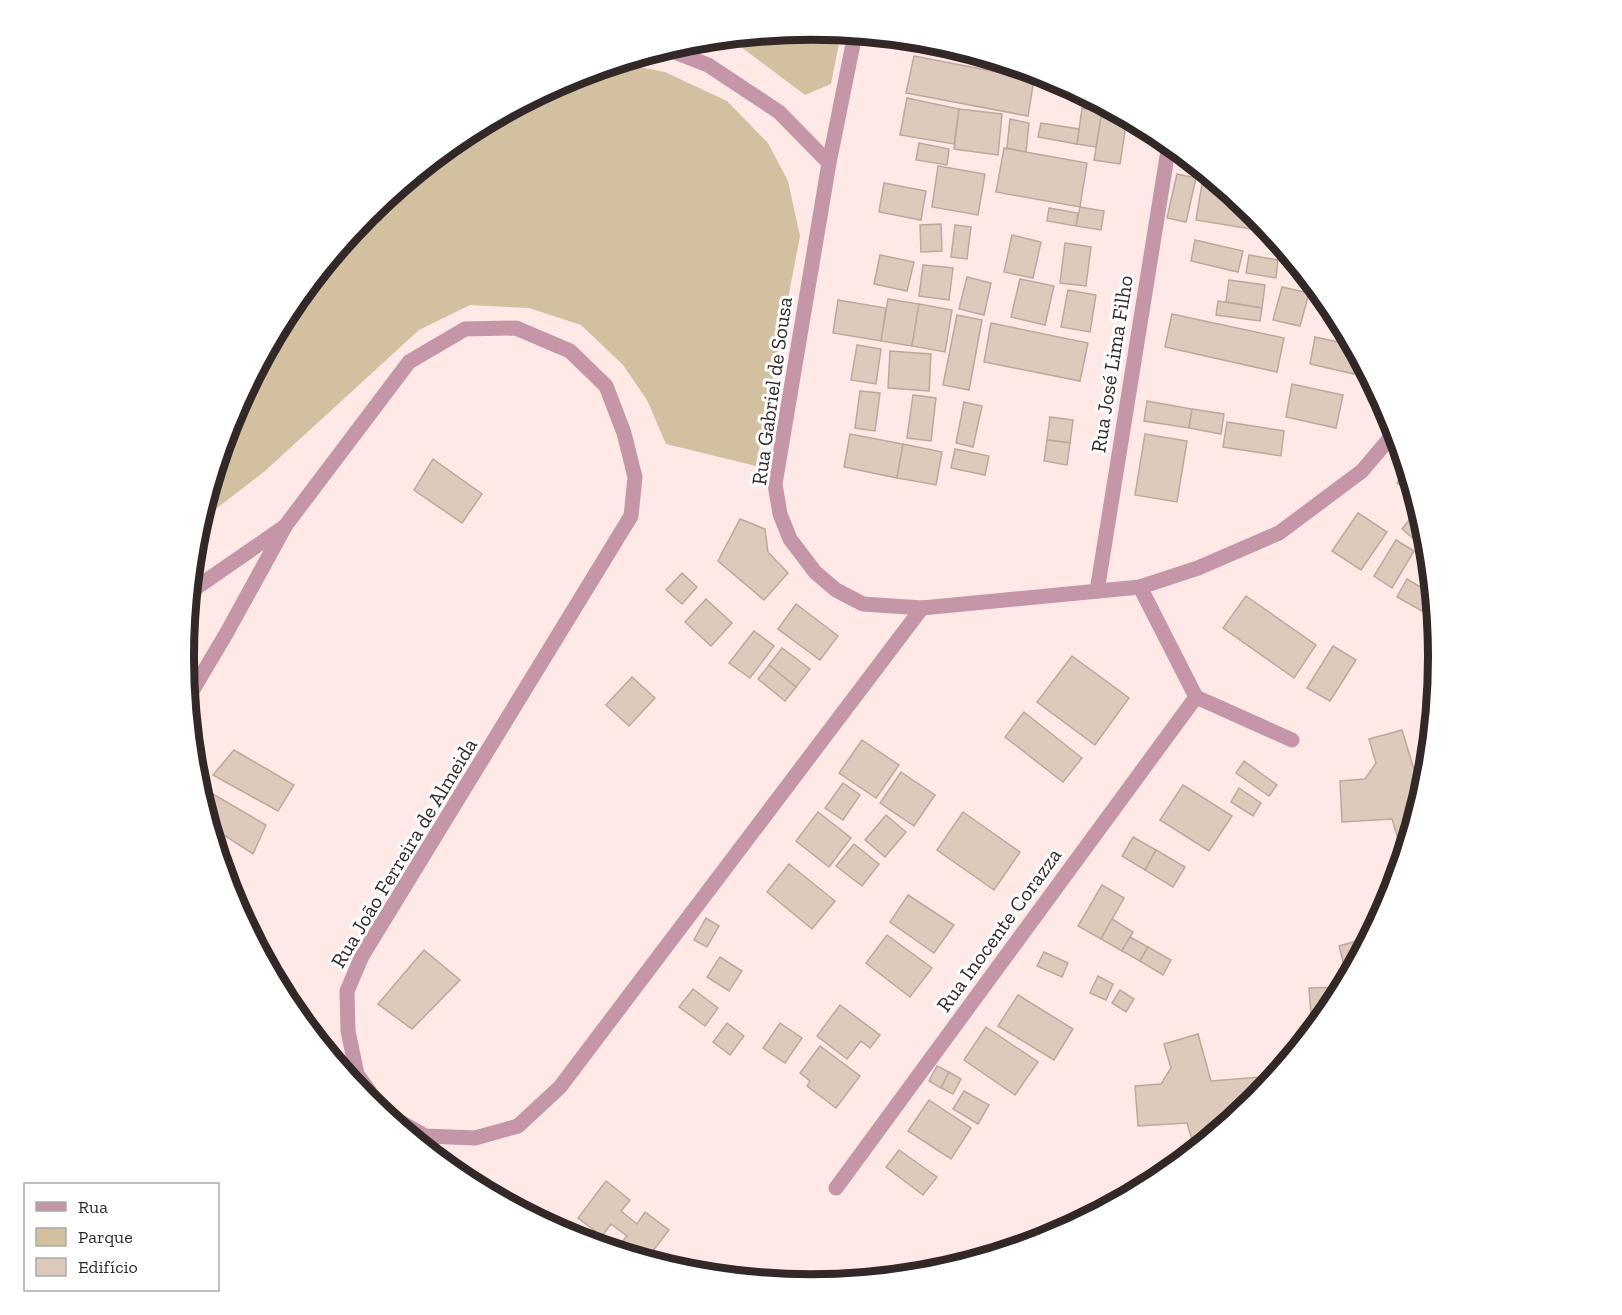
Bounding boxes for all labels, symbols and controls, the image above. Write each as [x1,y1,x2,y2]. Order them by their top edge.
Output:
street label: Rua José Lima Filho [1085,274,1138,454]
street label: Rua Gabriel de Sousa [746,295,797,487]
street label: Rua João Ferreira de Almeida [325,733,482,972]
street label: Rua Inocente Corazza [931,843,1066,1016]
legend [24,1183,219,1291]
text: Rua [78,1196,108,1218]
text: Parque [78,1226,133,1248]
text: Edifício [78,1256,138,1278]

